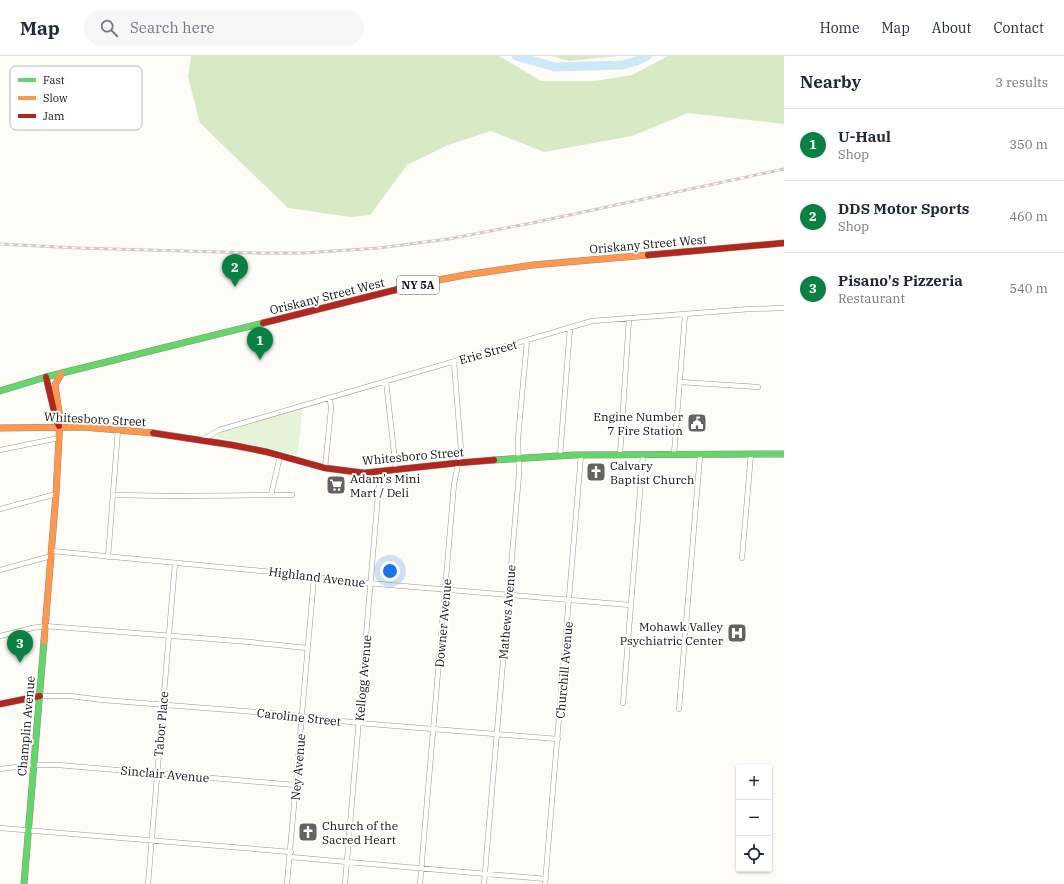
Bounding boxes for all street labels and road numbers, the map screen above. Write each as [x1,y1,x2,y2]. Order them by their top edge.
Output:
street label: Oriskany Street West [589,231,707,257]
street label: Oriskany Street West [268,274,386,318]
road number: NY 5A [397,276,439,294]
street label: Erie Street [457,337,519,367]
street label: Whitesboro Street [44,409,146,429]
street label: Whitesboro Street [362,444,464,468]
street label: Highland Avenue [268,564,366,590]
street label: Mathews Avenue [495,564,519,660]
street label: Downer Avenue [432,578,454,668]
street label: Churchill Avenue [552,621,576,719]
street label: Kellogg Avenue [352,634,374,722]
street label: Champlin Avenue [14,675,38,777]
street label: Tabor Place [151,690,171,758]
street label: Caroline Street [256,705,342,729]
street label: Ney Avenue [288,733,308,801]
street label: Sinclair Avenue [120,763,210,785]

